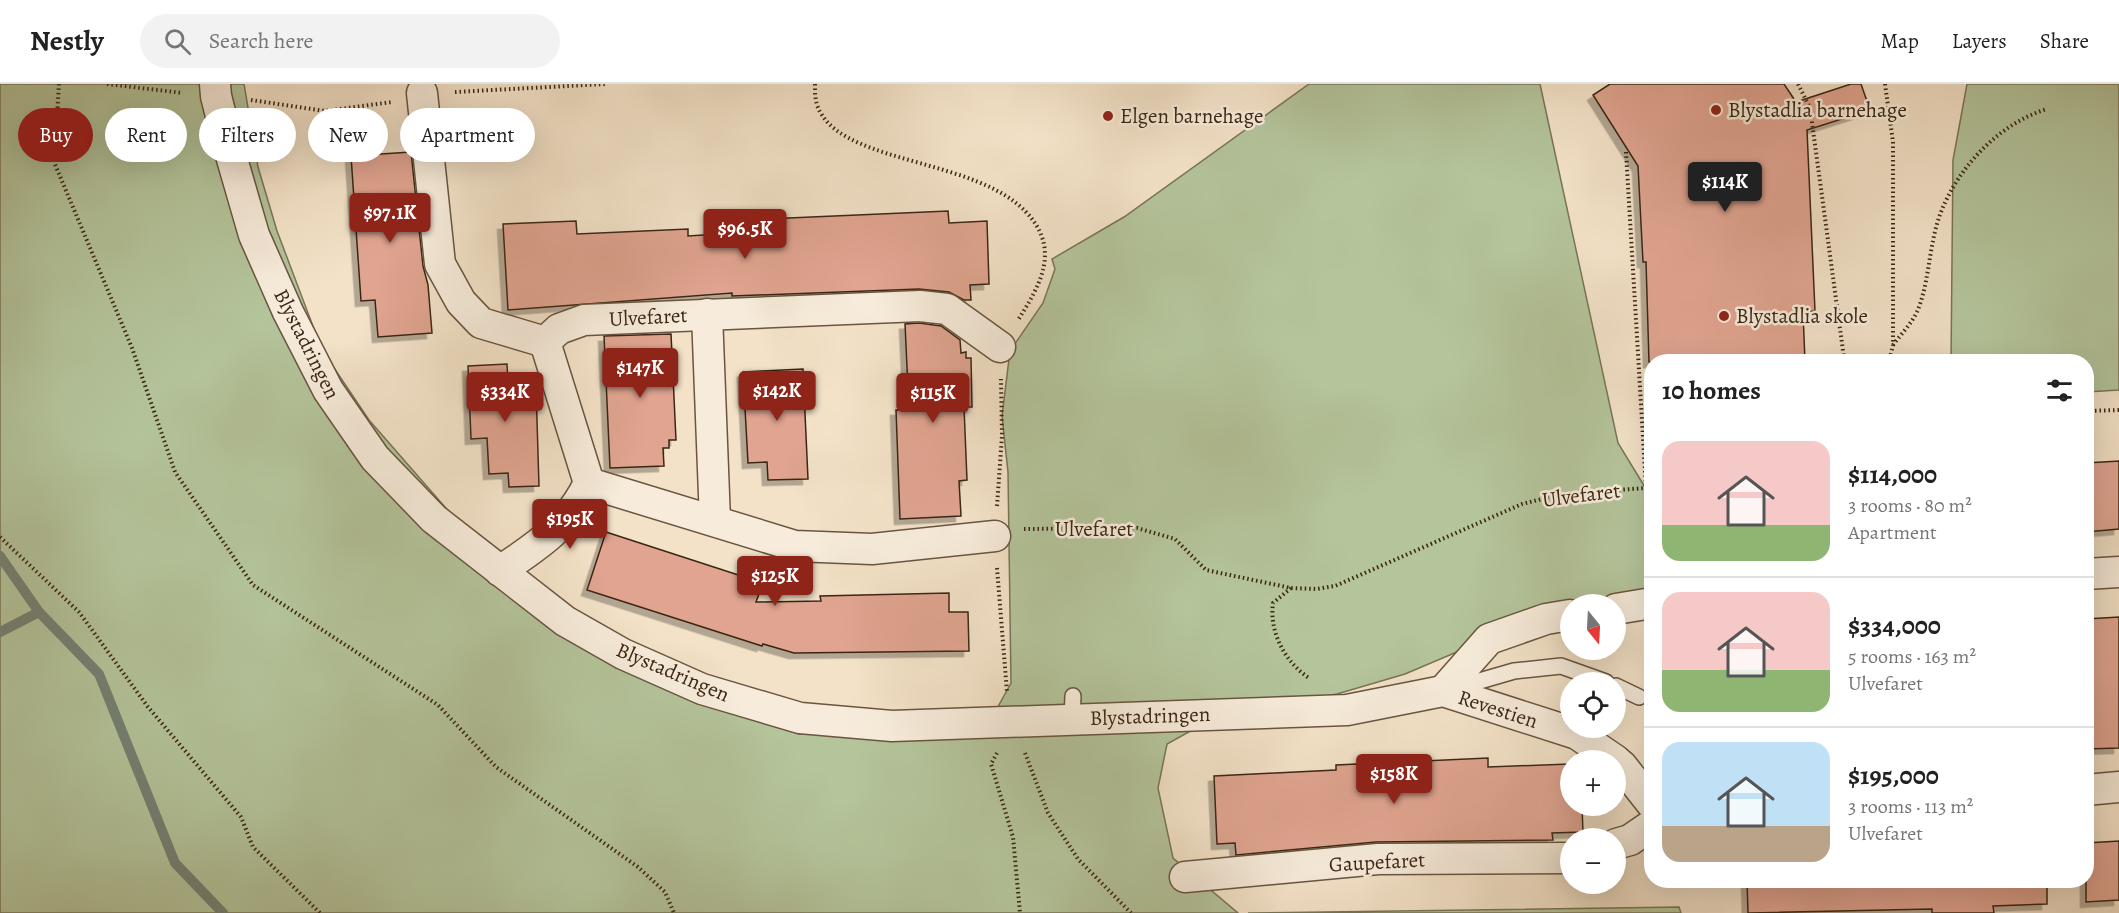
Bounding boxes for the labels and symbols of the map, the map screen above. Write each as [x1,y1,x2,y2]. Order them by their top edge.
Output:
place label: Blystadlia barnehage [1728,96,1907,124]
place label: Elgen barnehage [1120,102,1263,130]
marker: Blystadlia barnehage [1709,103,1723,117]
marker: Elgen barnehage [1101,109,1115,123]
pin: $114K [1683,162,1767,213]
pin: $97.1K [341,193,439,244]
pin: $96.5K [696,209,794,260]
street label: Blystadringen [267,284,347,404]
street label: Ulvefaret [608,301,688,333]
place label: Blystadlia skole [1736,302,1868,330]
marker: Blystadlia skole [1717,309,1731,323]
pin: $147K [598,348,682,399]
pin: $142K [735,371,819,422]
pin: $334K [463,372,547,423]
pin: $115K [891,373,975,424]
street label: Ulvefaret [1540,476,1622,514]
pin: $195K [528,499,612,550]
street label: Ulvefaret [1055,515,1133,543]
pin: $125K [733,556,817,607]
north arrow [1560,594,1626,660]
street label: Blystadringen [612,636,734,708]
street label: Revestien [1455,683,1541,735]
street label: Blystadringen [1089,700,1211,732]
pin: $158K [1352,754,1436,805]
street label: Gaupefaret [1328,846,1426,878]

